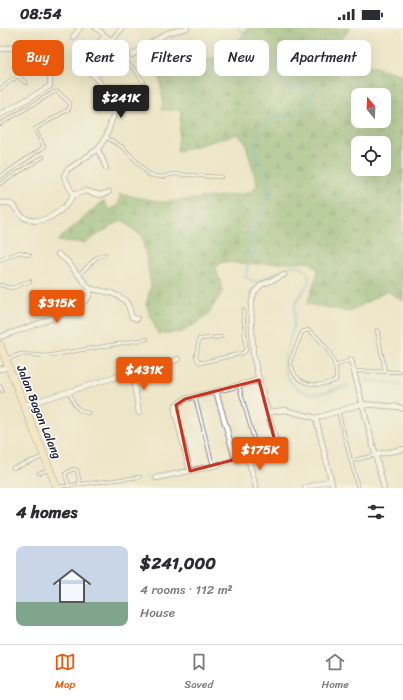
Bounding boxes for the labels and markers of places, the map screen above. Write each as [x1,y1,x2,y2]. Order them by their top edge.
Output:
pin: $241K [93,85,149,119]
pin: $315K [29,290,85,324]
pin: $431K [116,357,172,391]
pin: $175K [232,437,288,471]

